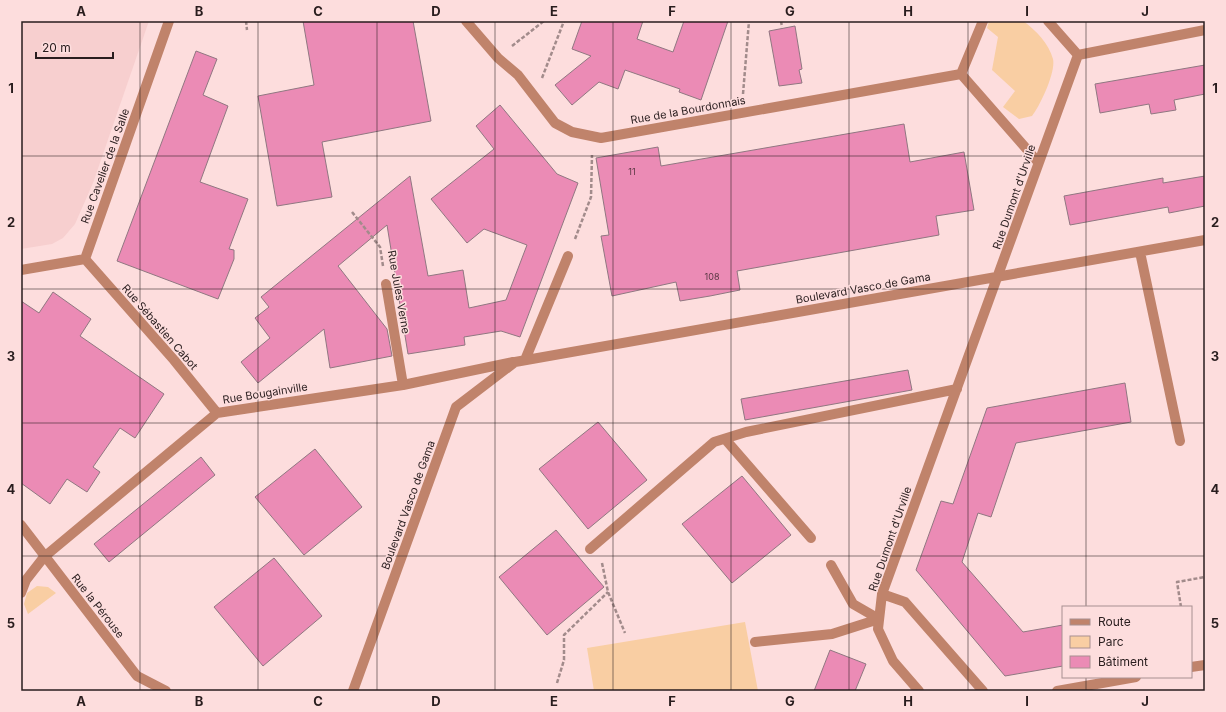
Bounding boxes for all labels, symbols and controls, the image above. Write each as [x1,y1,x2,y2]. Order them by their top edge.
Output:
text: A [76,3,86,19]
text: B [195,3,204,19]
text: C [313,3,323,19]
text: D [431,3,441,19]
text: E [550,3,558,19]
text: F [668,3,676,19]
text: G [785,3,795,19]
text: H [903,3,913,19]
text: I [1025,3,1029,19]
text: J [1141,3,1149,19]
scale bar [36,34,113,60]
text: 20 m [42,40,71,55]
text: 1 [8,80,14,96]
text: 1 [1212,80,1218,96]
street label: Rue de la Bourdonnais [629,93,747,127]
street label: Rue Cavelier de la Salle [78,106,132,226]
street label: Rue Dumont d'Urville [989,143,1039,251]
house number: 11 [628,166,636,177]
text: 2 [7,214,15,230]
text: 2 [1211,214,1219,230]
street label: Rue Jules Verne [385,249,413,335]
street label: Boulevard Vasco de Gama [794,269,932,307]
house number: 108 [705,271,720,282]
street label: Rue Sébastien Cabot [119,281,201,373]
text: 3 [7,348,15,364]
text: 3 [1211,348,1219,364]
street label: Rue Bougainville [221,379,309,407]
street label: Boulevard Vasco de Gama [378,438,438,572]
text: 4 [7,481,16,497]
text: 4 [1211,481,1220,497]
street label: Rue Dumont d'Urville [865,485,915,593]
street label: Rue la Pérouse [69,571,127,641]
legend [1062,606,1192,678]
text: Route [1098,614,1131,629]
text: 5 [7,615,15,631]
text: 5 [1211,615,1219,631]
text: Parc [1098,634,1124,649]
text: Bâtiment [1098,654,1148,669]
text: A [76,693,86,709]
text: B [195,693,204,709]
text: C [313,693,323,709]
text: D [431,693,441,709]
text: E [550,693,558,709]
text: F [668,693,676,709]
text: G [785,693,795,709]
text: H [903,693,913,709]
text: I [1025,693,1029,709]
text: J [1141,693,1149,709]

